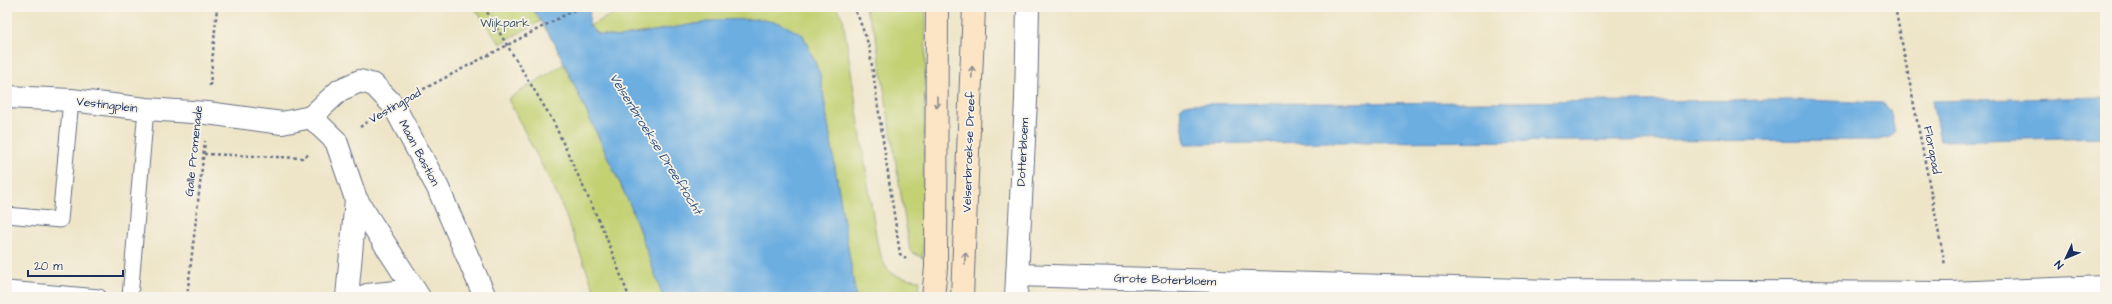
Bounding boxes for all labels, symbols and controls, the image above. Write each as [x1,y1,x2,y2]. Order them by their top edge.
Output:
park label: Wijkpark [480,15,530,32]
one-way arrow [968,66,975,79]
water label: Velserbroekse Dreeftocht [605,70,708,220]
street label: Vestingpad [366,84,425,129]
street label: Velserbroekse Dreef [958,90,980,213]
street label: Vestingplein [75,93,139,118]
one-way arrow [933,95,941,108]
street label: Galle Promenade [181,104,207,197]
street label: Maan Bastion [394,117,444,189]
street label: Dotterbloem [1013,117,1033,187]
street label: Florapad [1919,125,1945,175]
north arrow [2046,238,2086,278]
scale bar [28,252,123,278]
one-way arrow [961,252,969,265]
text: N [2051,257,2067,272]
text: 20 m [34,258,63,275]
street label: Grote Boterbloem [1114,270,1217,290]

